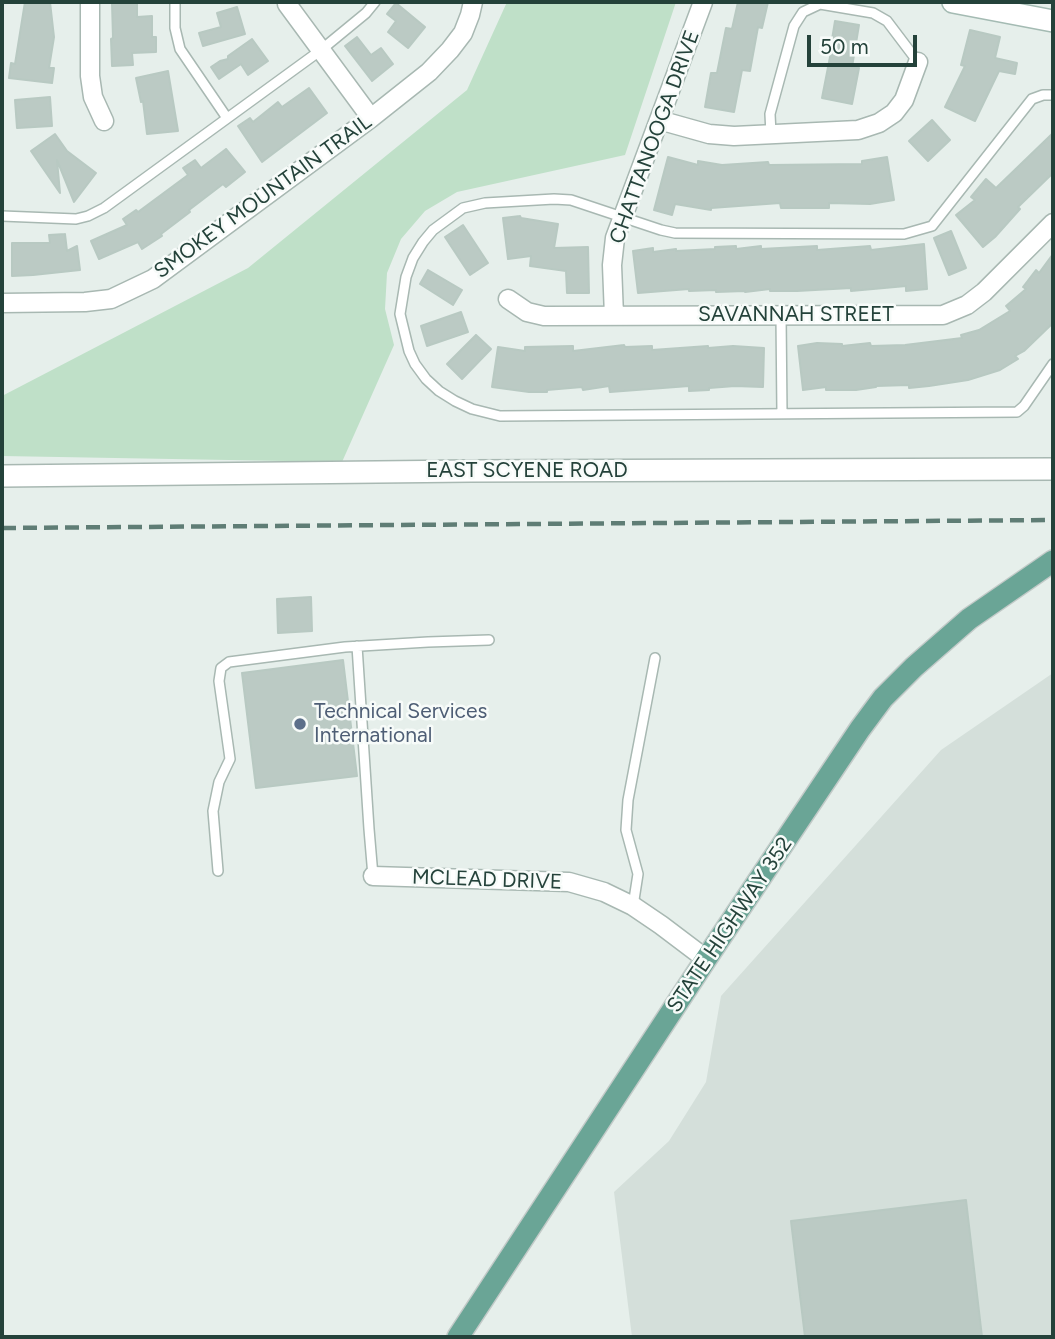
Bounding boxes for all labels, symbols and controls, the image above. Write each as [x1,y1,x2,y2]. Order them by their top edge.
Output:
scale bar [810,21,920,65]
street label: CHATTANOOGA DRIVE [605,27,705,247]
text: 50 m [820,34,869,59]
street label: SMOKEY MOUNTAIN TRAIL [149,110,377,284]
street label: SAVANNAH STREET [698,302,894,328]
street label: EAST SCYENE ROAD [426,458,628,484]
place label: Technical Services International [314,699,487,749]
marker: Technical Services International [292,716,308,732]
street label: STATE HIGHWAY 352 [662,833,798,1017]
street label: MCLEAD DRIVE [411,865,563,895]

